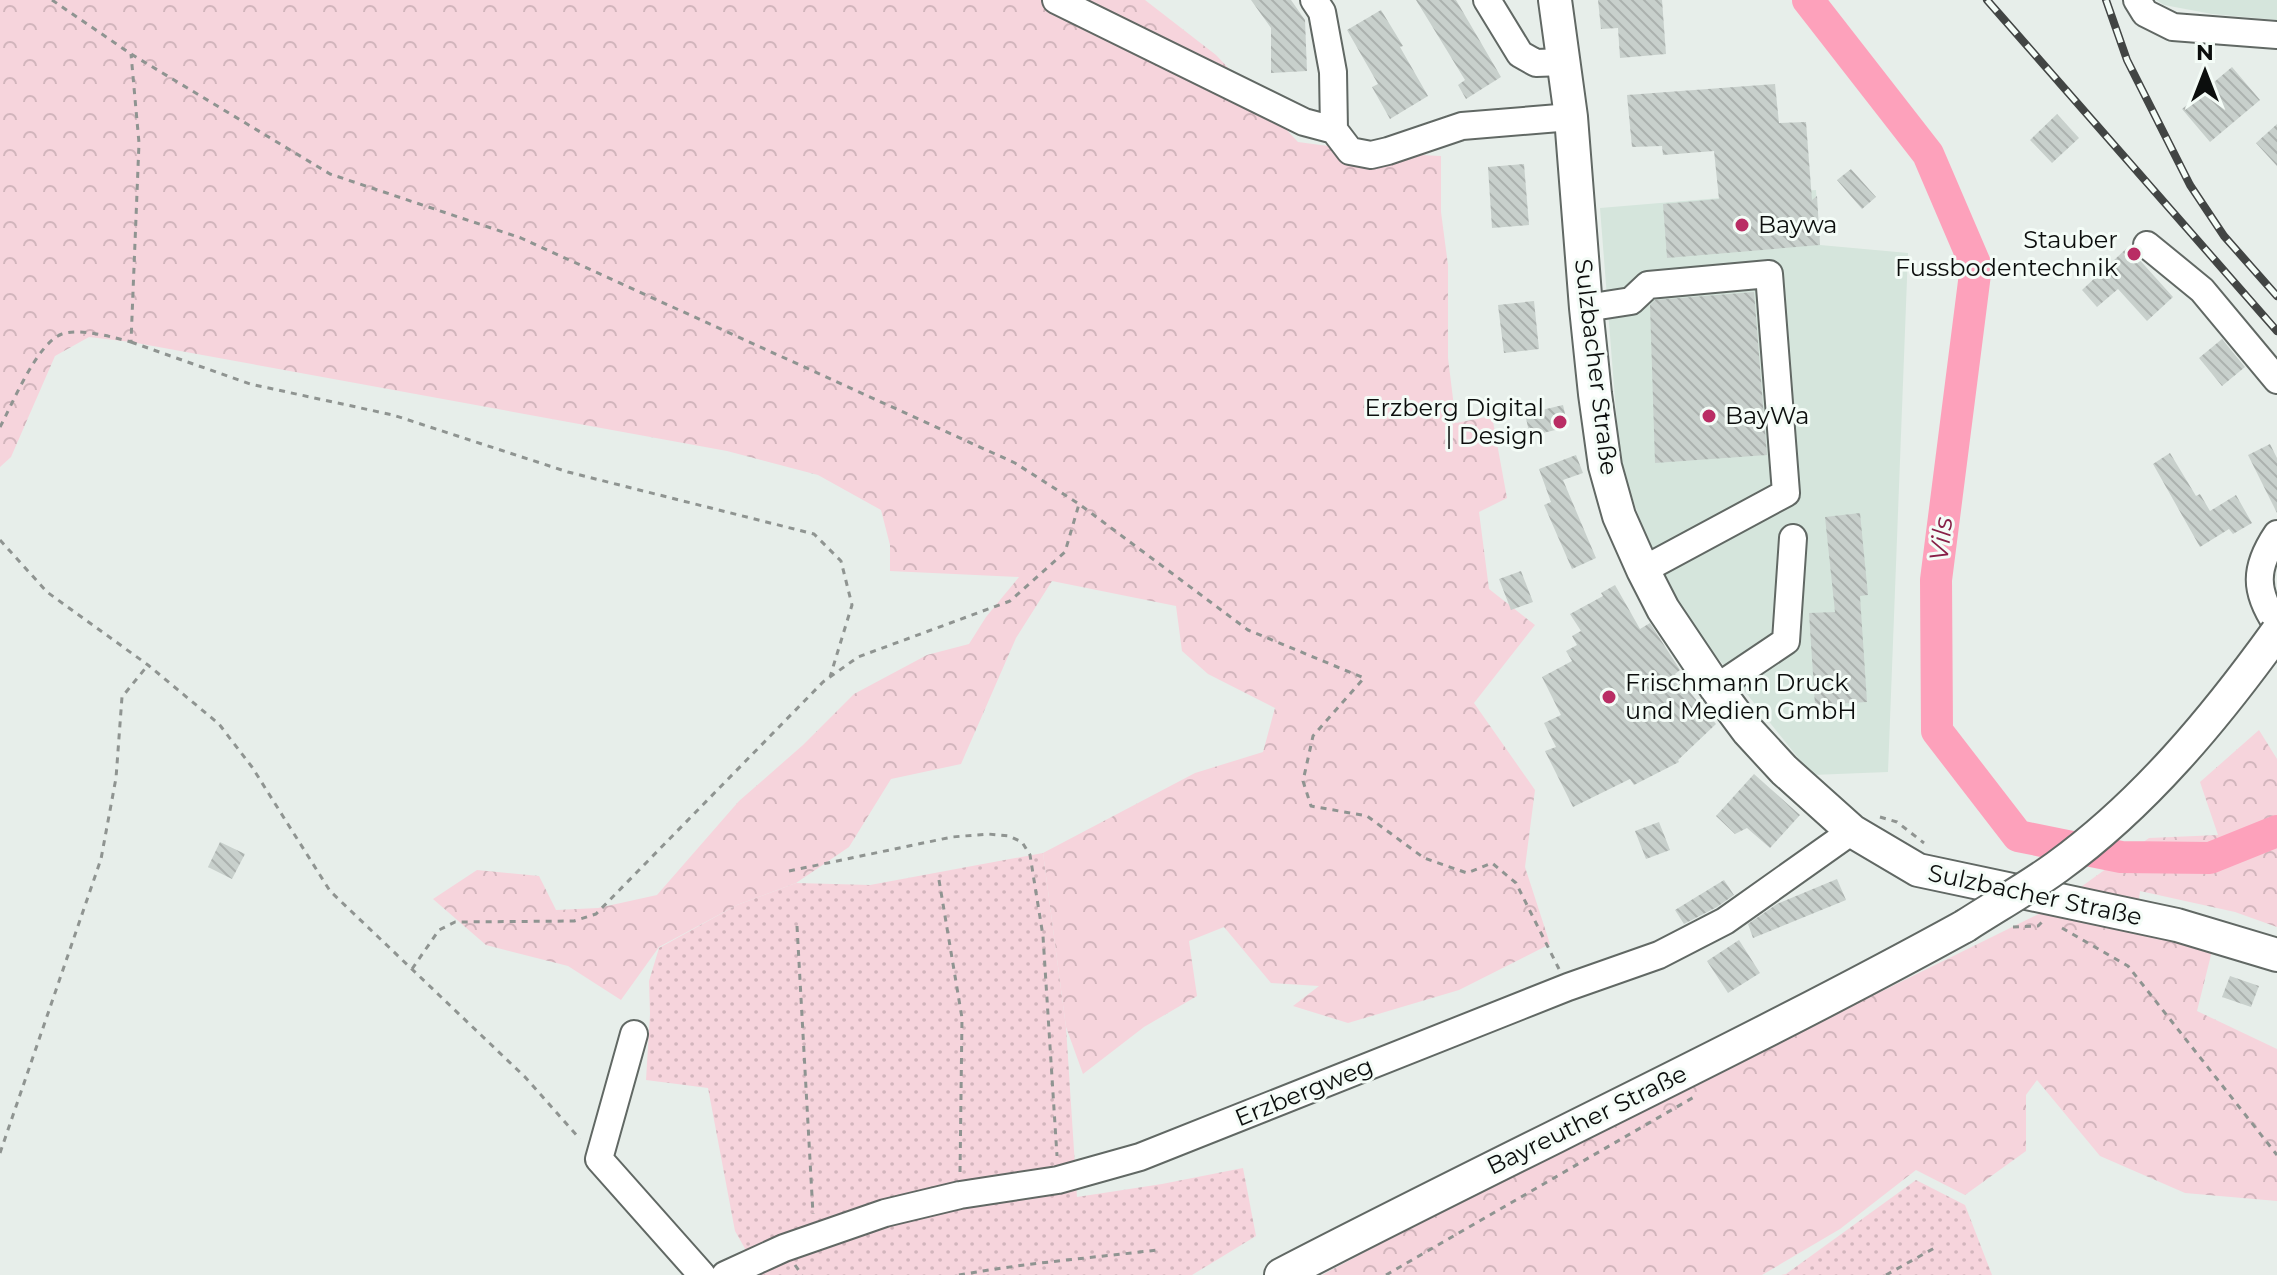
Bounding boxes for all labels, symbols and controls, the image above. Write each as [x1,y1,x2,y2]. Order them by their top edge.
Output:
north arrow [2165,32,2245,112]
text: N [2196,39,2214,66]
place label: Baywa [1758,210,1837,239]
marker: Baywa [1733,216,1751,234]
place label: Stauber Fussbodentechnik [1895,225,2119,282]
marker: Stauber Fussbodentechnik [2125,245,2143,263]
street label: Sulzbacher Straße [1569,257,1624,477]
place label: Erzberg Digital | Design [1364,393,1544,450]
place label: BayWa [1725,401,1809,430]
marker: BayWa [1700,407,1718,425]
marker: Erzberg Digital | Design [1551,413,1569,431]
water label: Vils [1922,515,1960,563]
place label: Frischmann Druck und Medien GmbH [1625,668,1857,725]
marker: Frischmann Druck und Medien GmbH [1600,688,1618,706]
street label: Sulzbacher Straße [1926,858,2145,931]
street label: Erzbergweg [1231,1051,1377,1132]
street label: Bayreuther Straße [1482,1059,1692,1181]

